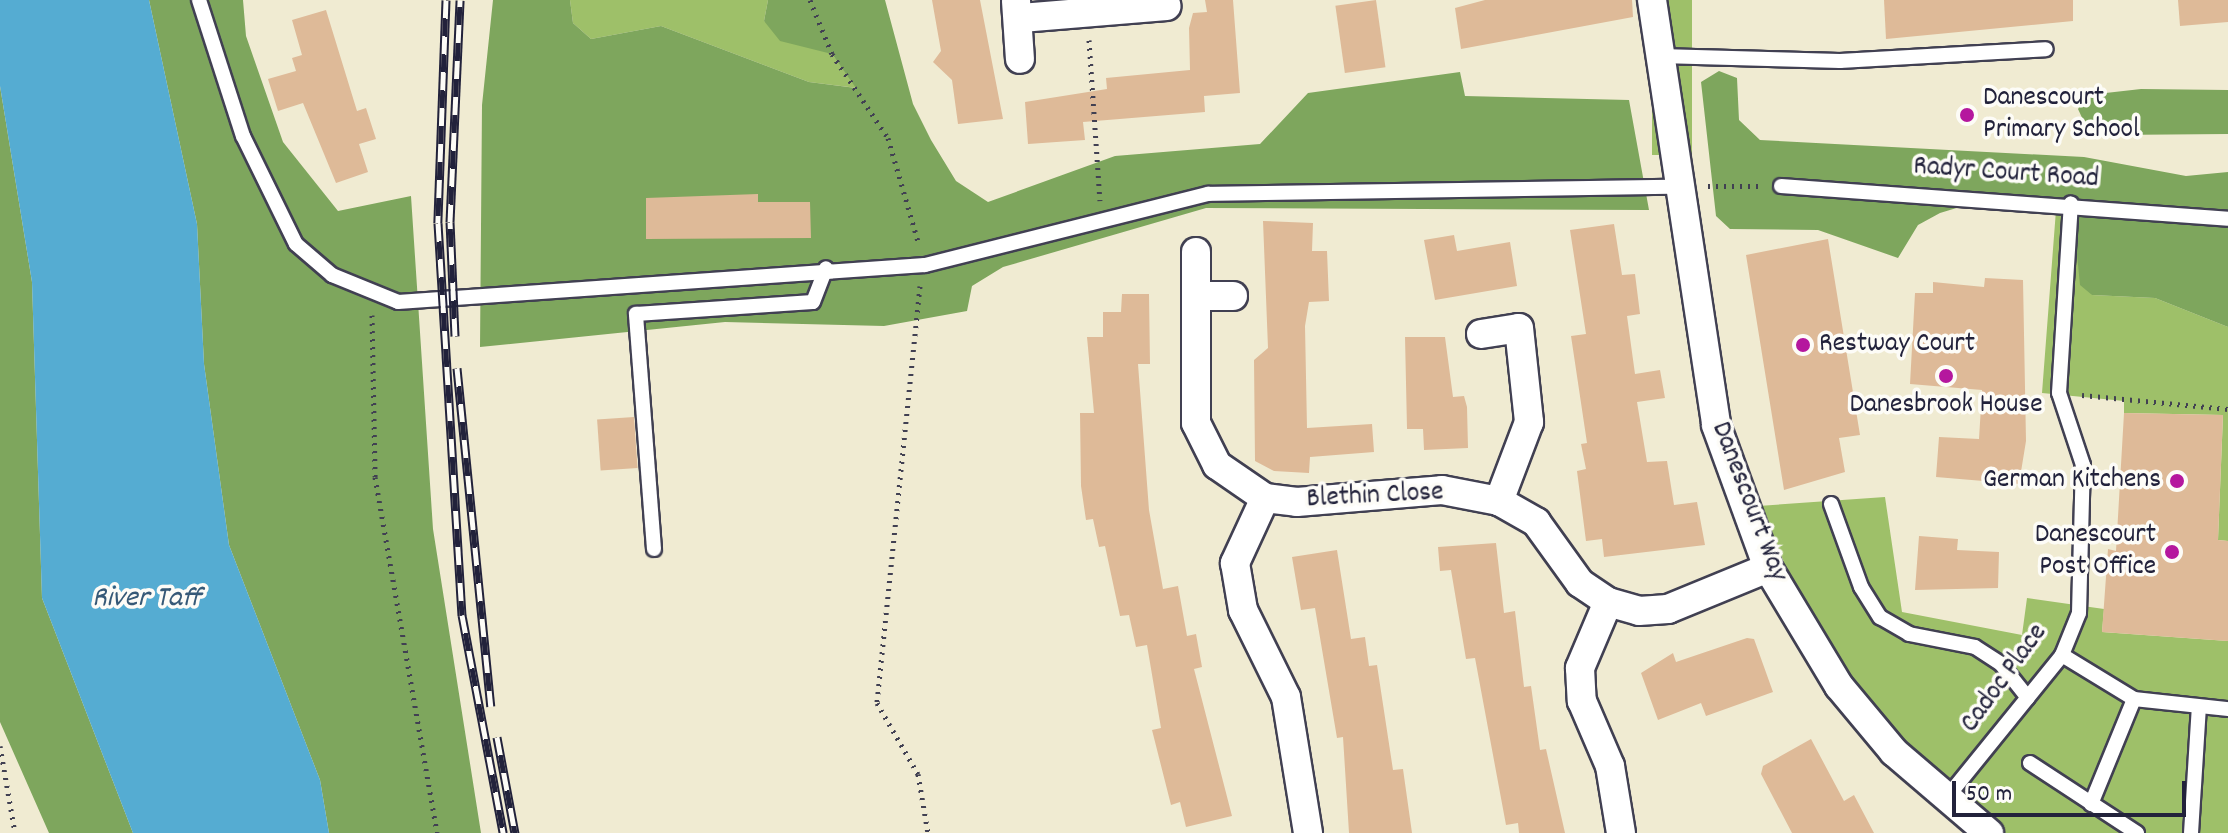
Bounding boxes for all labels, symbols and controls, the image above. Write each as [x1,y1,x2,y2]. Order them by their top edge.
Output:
place label: Danescourt Primary School [1983,82,2140,148]
marker: Danescourt Primary School [1958,106,1976,124]
street label: Radyr Court Road [1912,151,2100,197]
place label: Restway Court [1819,328,1975,362]
marker: Restway Court [1794,336,1812,354]
marker: Danesbrook House [1937,367,1955,385]
place label: Danesbrook House [1850,389,2042,423]
street label: Danescourt Way [1702,418,1794,586]
place label: German Kitchens [1983,464,2161,498]
marker: German Kitchens [2168,472,2186,490]
street label: Blethin Close [1306,477,1444,517]
place label: Danescourt Post Office [2035,519,2156,585]
marker: Danescourt Post Office [2163,543,2181,561]
water label: River Taff [92,582,202,618]
street label: Cadoc Place [1954,618,2056,740]
scale bar [1956,765,2190,815]
text: 50 m [1966,778,2012,812]

